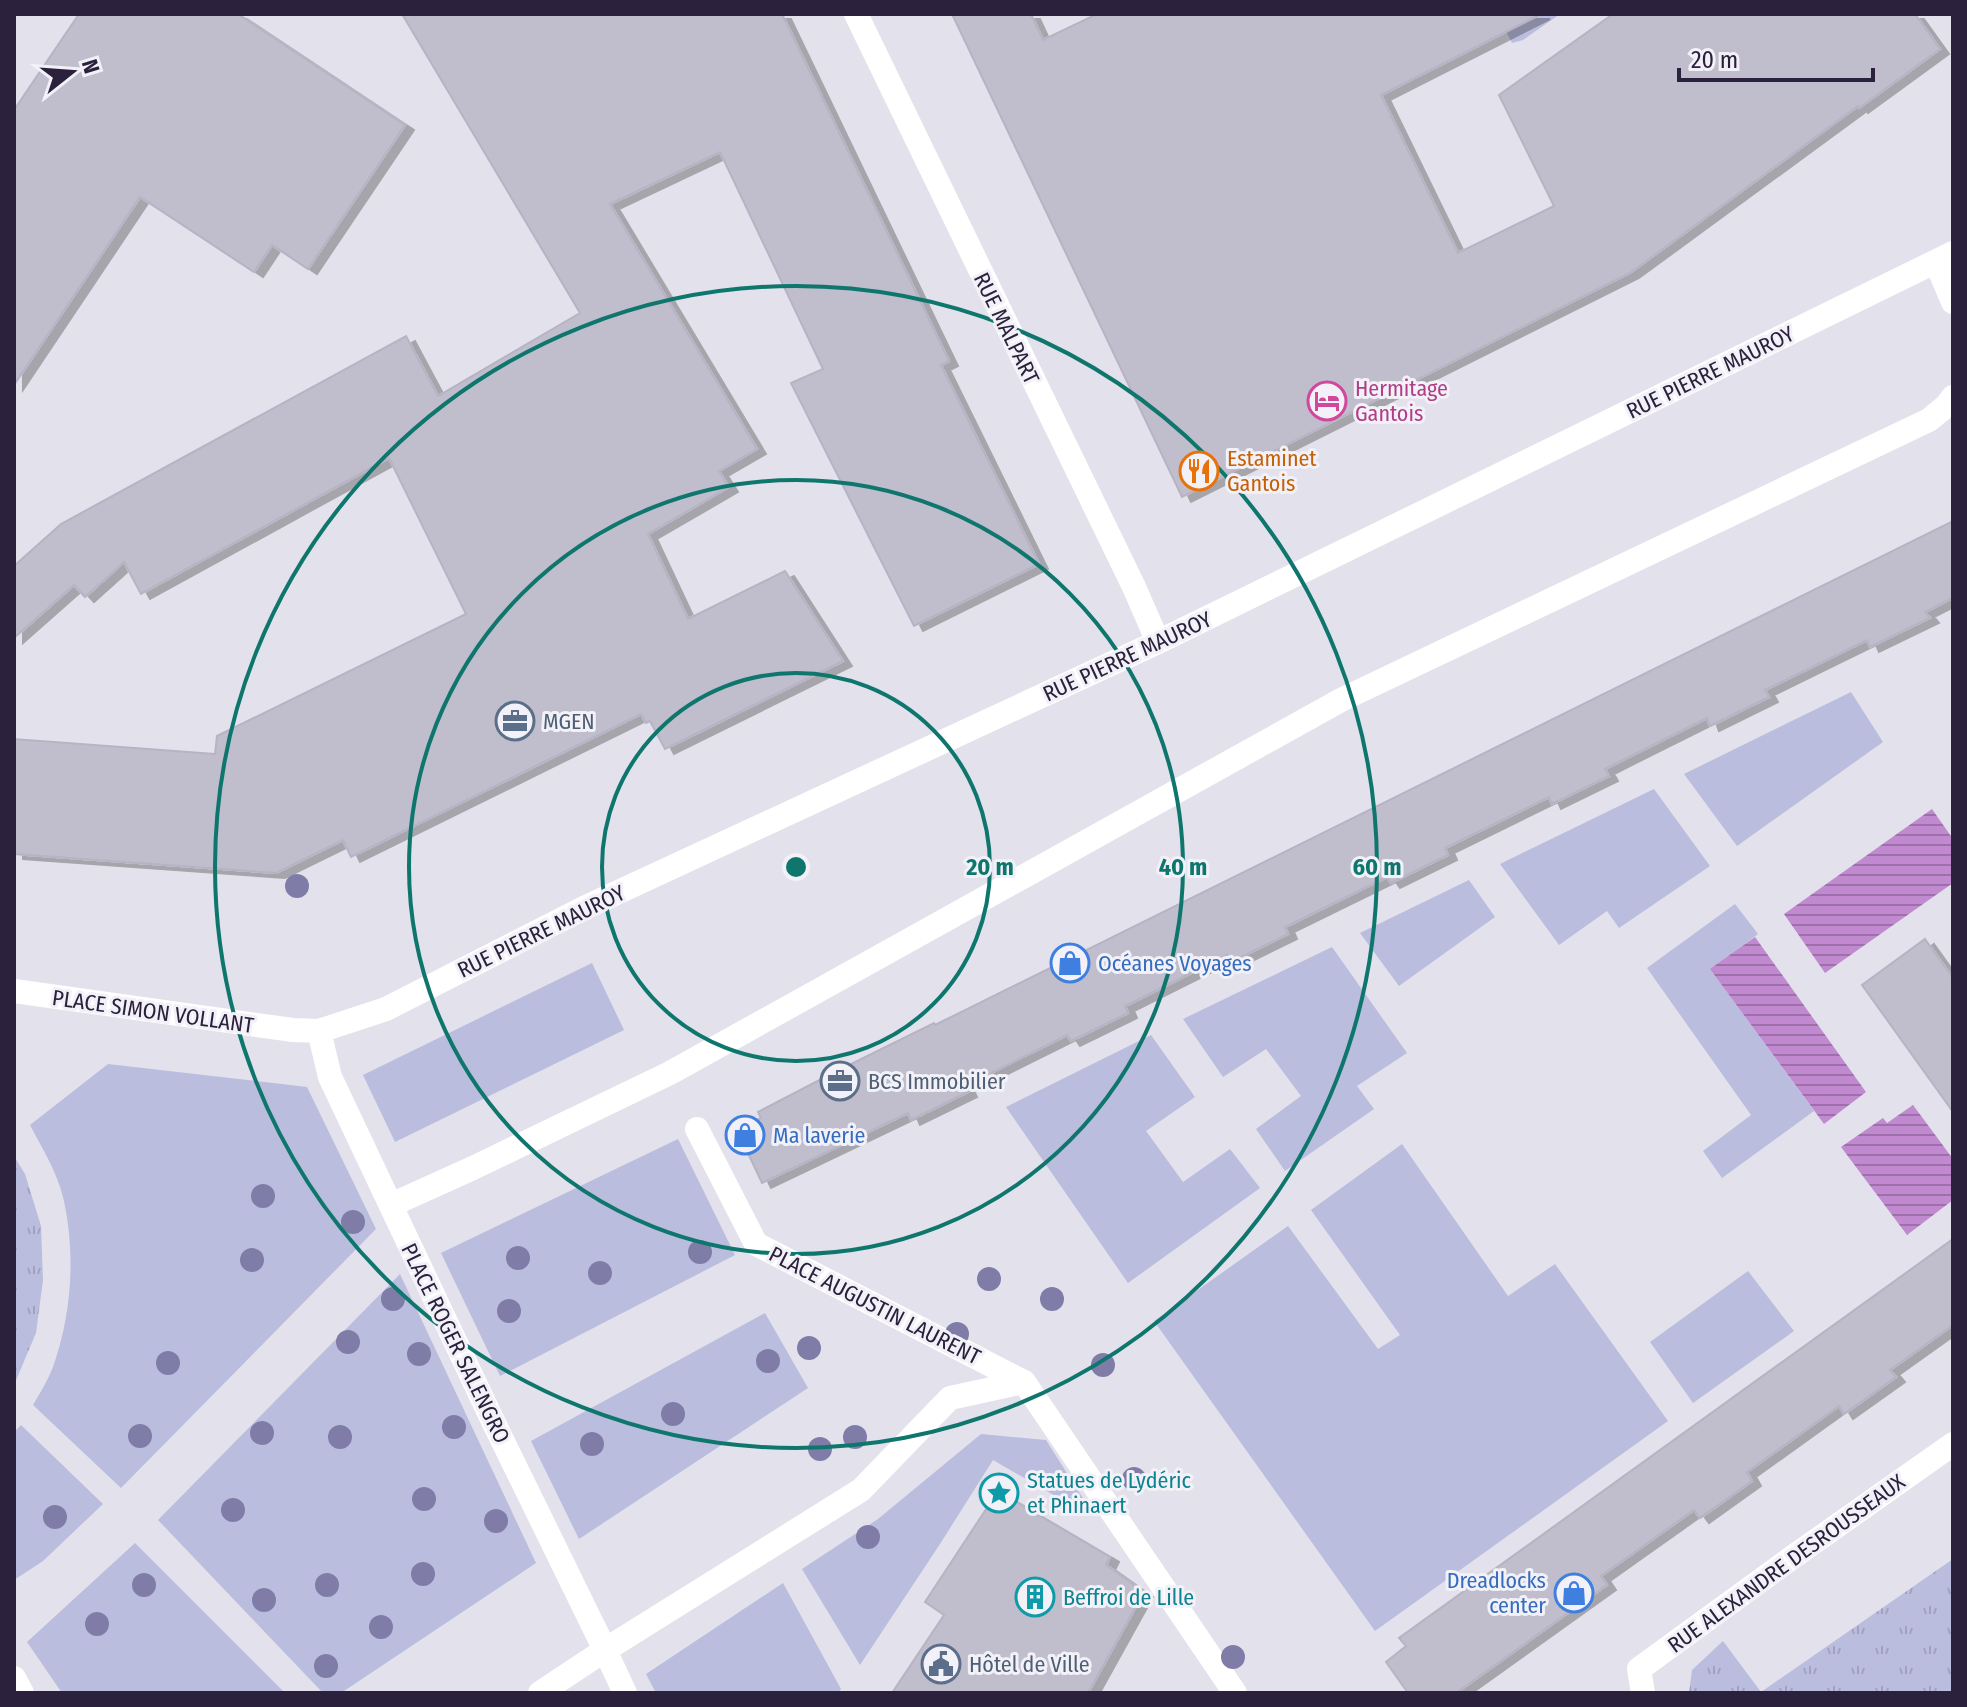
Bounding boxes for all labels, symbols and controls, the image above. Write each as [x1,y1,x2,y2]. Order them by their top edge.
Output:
north arrow [32,32,112,112]
scale bar [1679,32,1873,82]
text: 20 m [1691,46,1738,74]
text: N [76,56,105,77]
street label: RUE MALPART [968,268,1045,389]
street label: RUE PIERRE MAUROY [1622,320,1798,425]
place label: Hermitage Gantois [1355,375,1448,427]
hotel icon: Hermitage Gantois [1306,380,1348,422]
place label: Estaminet Gantois [1227,445,1317,497]
restaurant icon: Estaminet Gantois [1178,450,1220,492]
street label: RUE PIERRE MAUROY [1039,606,1216,707]
office icon: MGEN [494,700,536,742]
place label: MGEN [543,708,595,735]
centre of rings [782,853,810,881]
text: 20 m [965,853,1014,881]
text: 40 m [1159,853,1207,881]
text: 60 m [1353,853,1401,881]
street label: RUE PIERRE MAUROY [453,879,629,984]
shop icon: Océanes Voyages [1049,942,1091,984]
place label: Océanes Voyages [1098,950,1252,977]
street label: PLACE SIMON VOLLANT [50,984,256,1039]
office icon: BCS Immobilier [819,1060,861,1102]
place label: BCS Immobilier [868,1068,1006,1095]
shop icon: Ma laverie [724,1114,766,1156]
place label: Ma laverie [773,1122,865,1149]
street label: PLACE ROGER SALENGRO [395,1239,516,1448]
street label: PLACE AUGUSTIN LAURENT [765,1240,986,1371]
place label: Statues de Lydéric et Phinaert [1027,1467,1192,1519]
street label: RUE ALEXANDRE DESROUSSEAUX [1662,1468,1910,1659]
place icon: Statues de Lydéric et Phinaert [978,1472,1020,1514]
place label: Dreadlocks center [1447,1567,1546,1619]
shop icon: Dreadlocks center [1553,1572,1595,1614]
building icon: Beffroi de Lille [1014,1576,1056,1618]
place label: Beffroi de Lille [1063,1584,1194,1611]
public building icon: Hôtel de Ville [920,1643,962,1685]
place label: Hôtel de Ville [969,1651,1090,1678]

